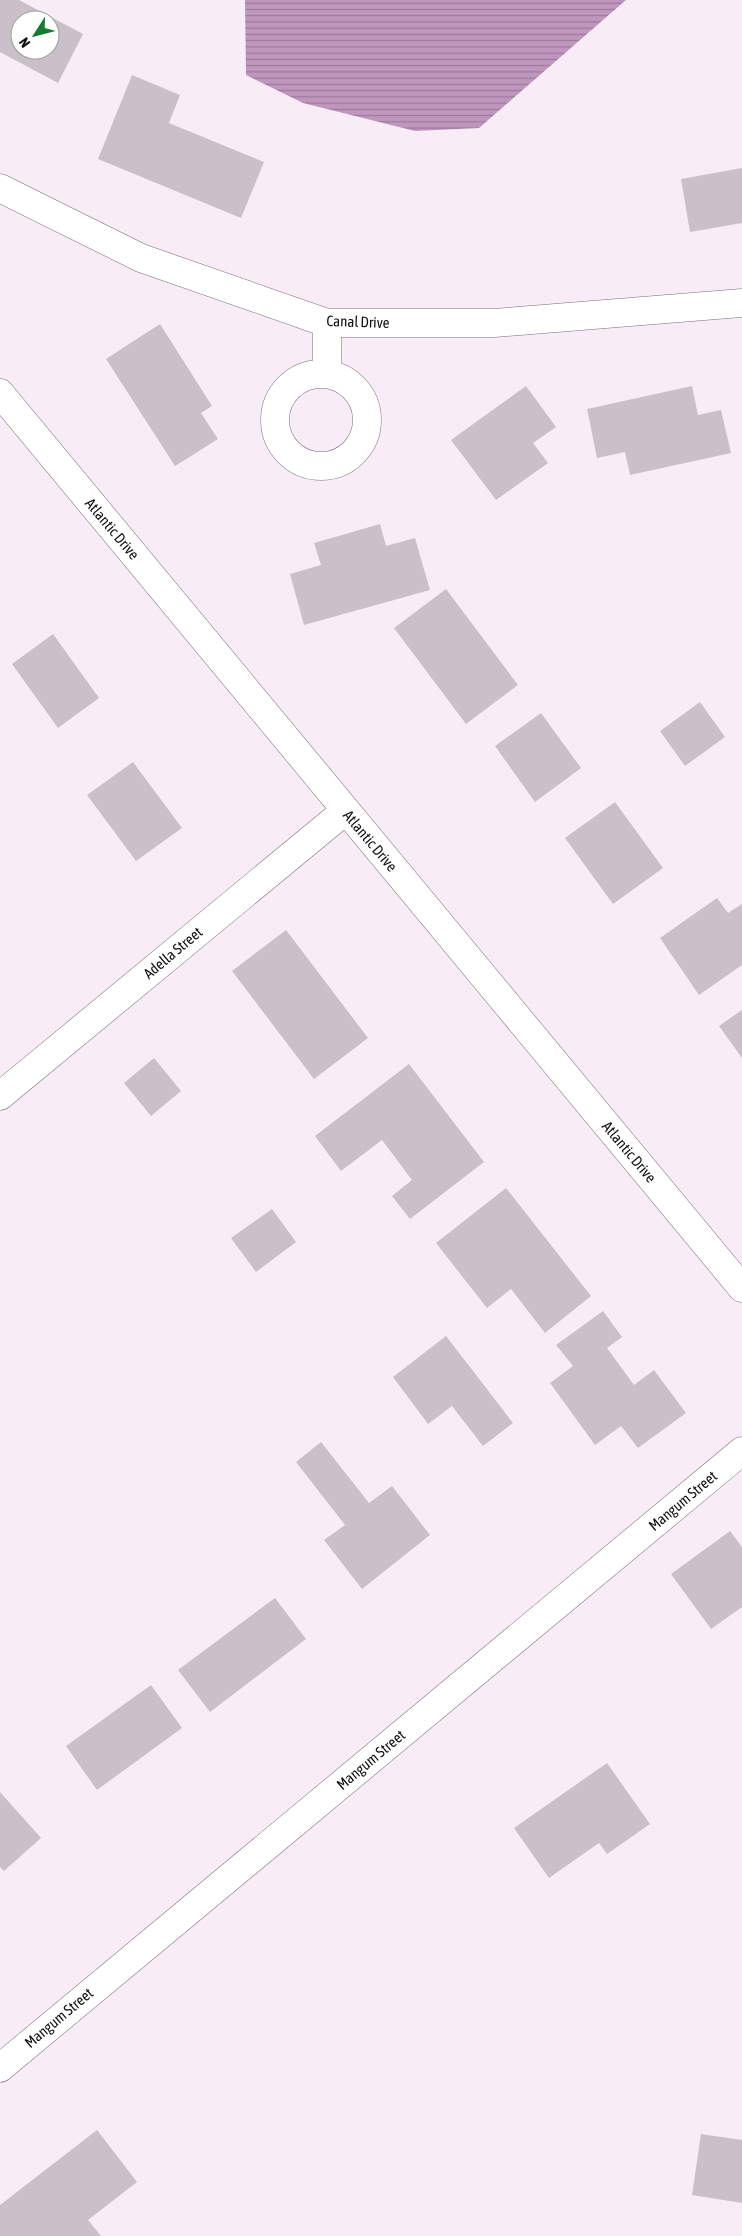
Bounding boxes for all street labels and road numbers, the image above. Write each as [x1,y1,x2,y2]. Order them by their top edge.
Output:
street label: Canal Drive [326,312,390,331]
street label: Atlantic Drive [82,495,143,563]
street label: Atlantic Drive [340,807,401,875]
street label: Adella Street [140,923,205,982]
street label: Atlantic Drive [599,1118,660,1186]
street label: Mangum Street [645,1467,720,1534]
street label: Mangum Street [333,1726,408,1793]
street label: Mangum Street [21,1984,96,2051]

